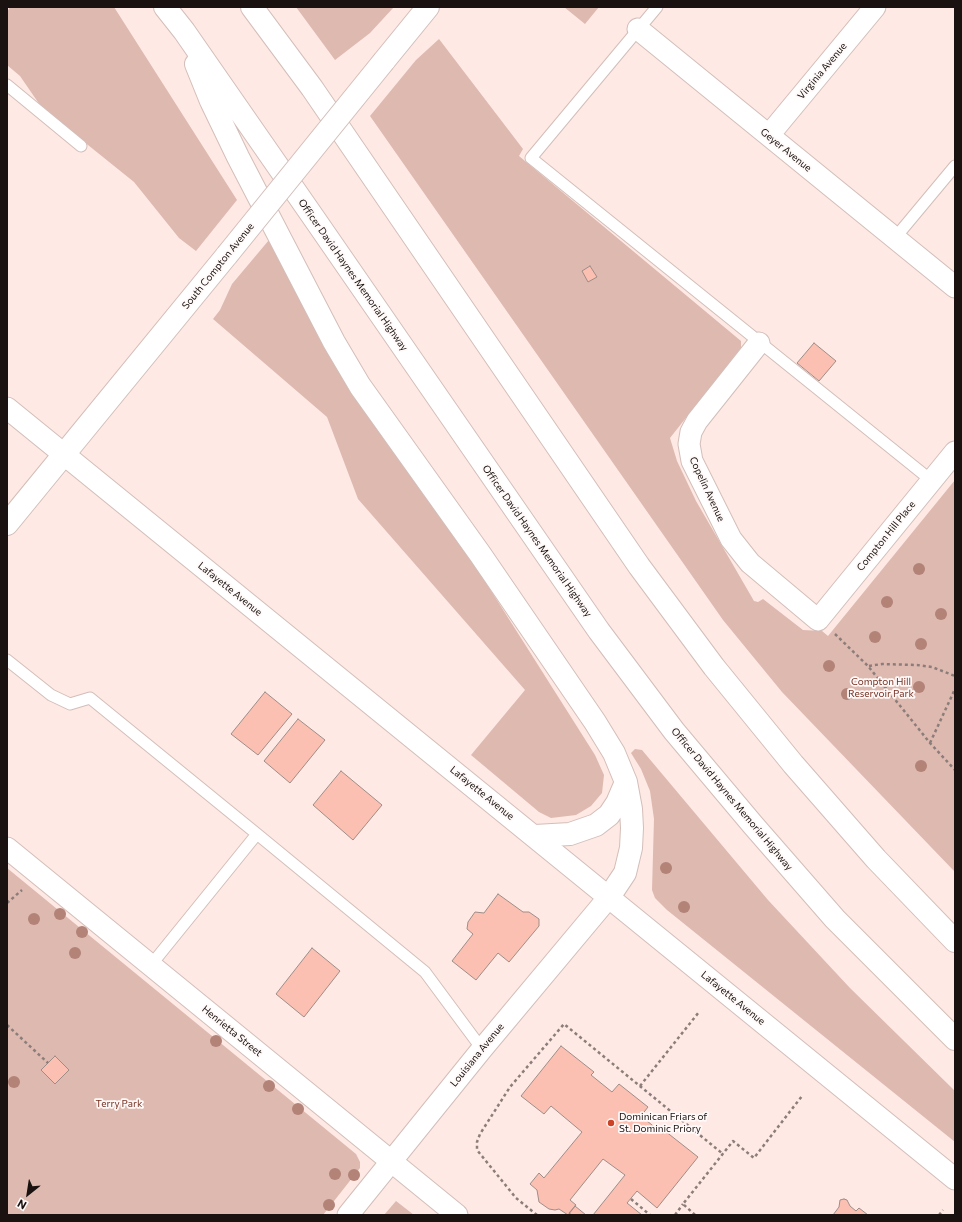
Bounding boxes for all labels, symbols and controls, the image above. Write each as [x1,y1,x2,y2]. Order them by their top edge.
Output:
street label: Virginia Avenue [795,40,849,102]
street label: Geyer Avenue [758,126,814,174]
street label: Officer David Haynes Memorial Highway [296,197,410,353]
street label: South Compton Avenue [179,220,257,312]
street label: Copelin Avenue [687,455,727,523]
street label: Officer David Haynes Memorial Highway [480,463,594,619]
street label: Compton Hill Place [854,499,918,573]
street label: Lafayette Avenue [196,560,264,618]
park label: Compton Hill Reservoir Park [848,676,914,700]
street label: Officer David Haynes Memorial Highway [669,725,795,873]
street label: Lafayette Avenue [448,764,516,822]
street label: Lafayette Avenue [699,969,767,1027]
street label: Henrietta Street [200,1003,264,1059]
street label: Louisiana Avenue [448,1021,506,1089]
park label: Terry Park [96,1098,142,1110]
place label: Dominican Friars of St. Dominic Priory [619,1111,707,1134]
marker: Dominican Friars of St. Dominic Priory [606,1118,616,1128]
north arrow [8,1174,48,1214]
text: N [15,1197,29,1213]

